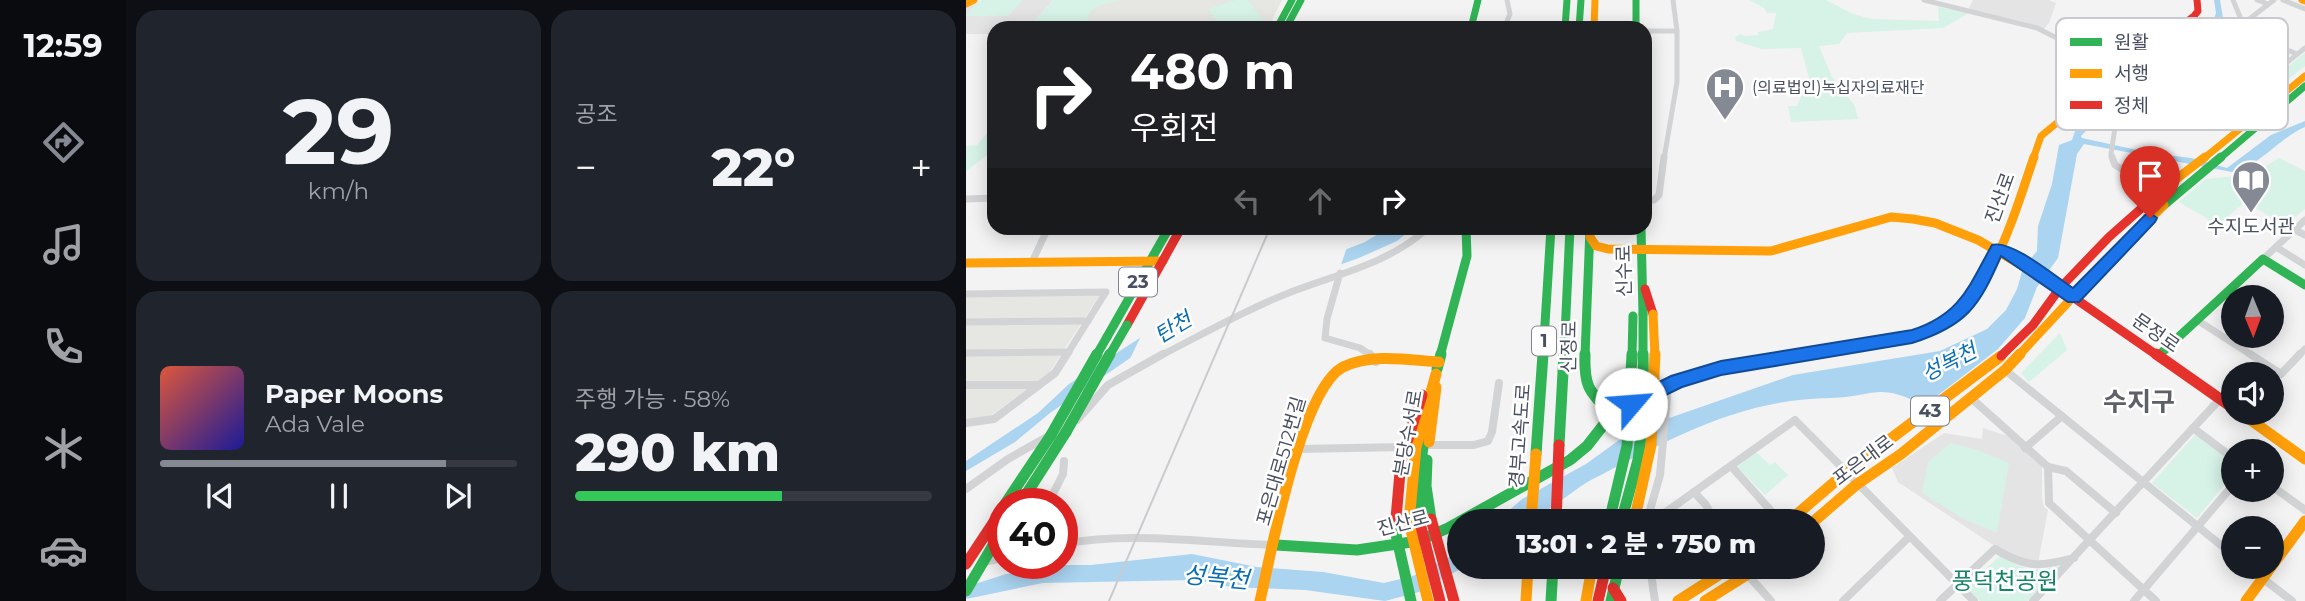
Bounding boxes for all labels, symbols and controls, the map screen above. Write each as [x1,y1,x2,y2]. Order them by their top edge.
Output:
legend [2056,18,2288,130]
text: 12:59 [23,26,103,65]
text: 원활 [2114,31,2149,54]
text: 480 m [1130,42,1295,101]
icon: right [1015,49,1106,140]
text: 서행 [2114,62,2149,85]
hospital icon: (의료법인)녹십자의료재단 [1704,66,1746,121]
text: 29 [283,76,394,187]
place label: (의료법인)녹십자의료재단 [1752,78,1925,97]
text: 정체 [2114,94,2149,117]
text: 공조 [575,100,617,128]
text: 우회전 [1130,108,1218,147]
icon: directions [39,118,88,167]
text: 22° [712,136,795,199]
text: − [575,144,597,191]
text: + [910,144,932,191]
pin [2120,146,2180,218]
icon: arrive [2131,157,2169,195]
library icon: 수지도서관 [2230,159,2272,214]
street label: 진산로 [1980,169,2020,227]
text: km/h [308,177,369,205]
icon: left [1228,182,1266,220]
icon: ahead [1301,182,1339,220]
icon: right [1374,182,1412,220]
place label: 수지도서관 [2207,215,2295,238]
icon: music [39,220,88,269]
street label: 신수로 [1612,245,1636,297]
road number: 23 [1119,268,1157,296]
north arrow [2221,285,2284,348]
map controls [2221,285,2284,579]
water label: 탄천 [1150,305,1198,348]
street label: 문정로 [2128,309,2184,357]
street label: 신정로 [1557,321,1581,373]
icon: phone [39,322,88,371]
road number: 1 [1532,326,1556,356]
water label: 성복천 [1917,336,1983,386]
button: sound [2221,362,2284,425]
position arrow [1594,367,1668,441]
text: Paper Moons [265,378,443,410]
street label: 경부고속도로 [1505,383,1535,489]
text: 주행 가능 · 58% [575,385,730,413]
district label: 수지구 [2103,386,2175,418]
street label: 분당수서로 [1389,388,1427,478]
street label: 포은대로512번길 [1252,394,1310,528]
road number: 43 [1911,396,1949,426]
text: Ada Vale [265,410,365,438]
text: 290 km [575,421,780,484]
icon: climate [39,424,88,473]
street label: 포은대로 [1828,430,1898,490]
button: + [2221,439,2284,502]
icon: previous [201,477,239,515]
icon: pause [320,477,358,515]
icon: next [439,477,477,515]
speed limit sign: 40 [987,488,1078,579]
street label: 진산로 [1375,505,1431,541]
button: − [2221,516,2284,579]
icon: car [39,526,88,575]
text: 13:01 · 2 분 · 750 m [1516,528,1756,560]
water label: 성복천 [1182,560,1253,595]
park label: 풍덕천공원 [1952,567,2058,595]

